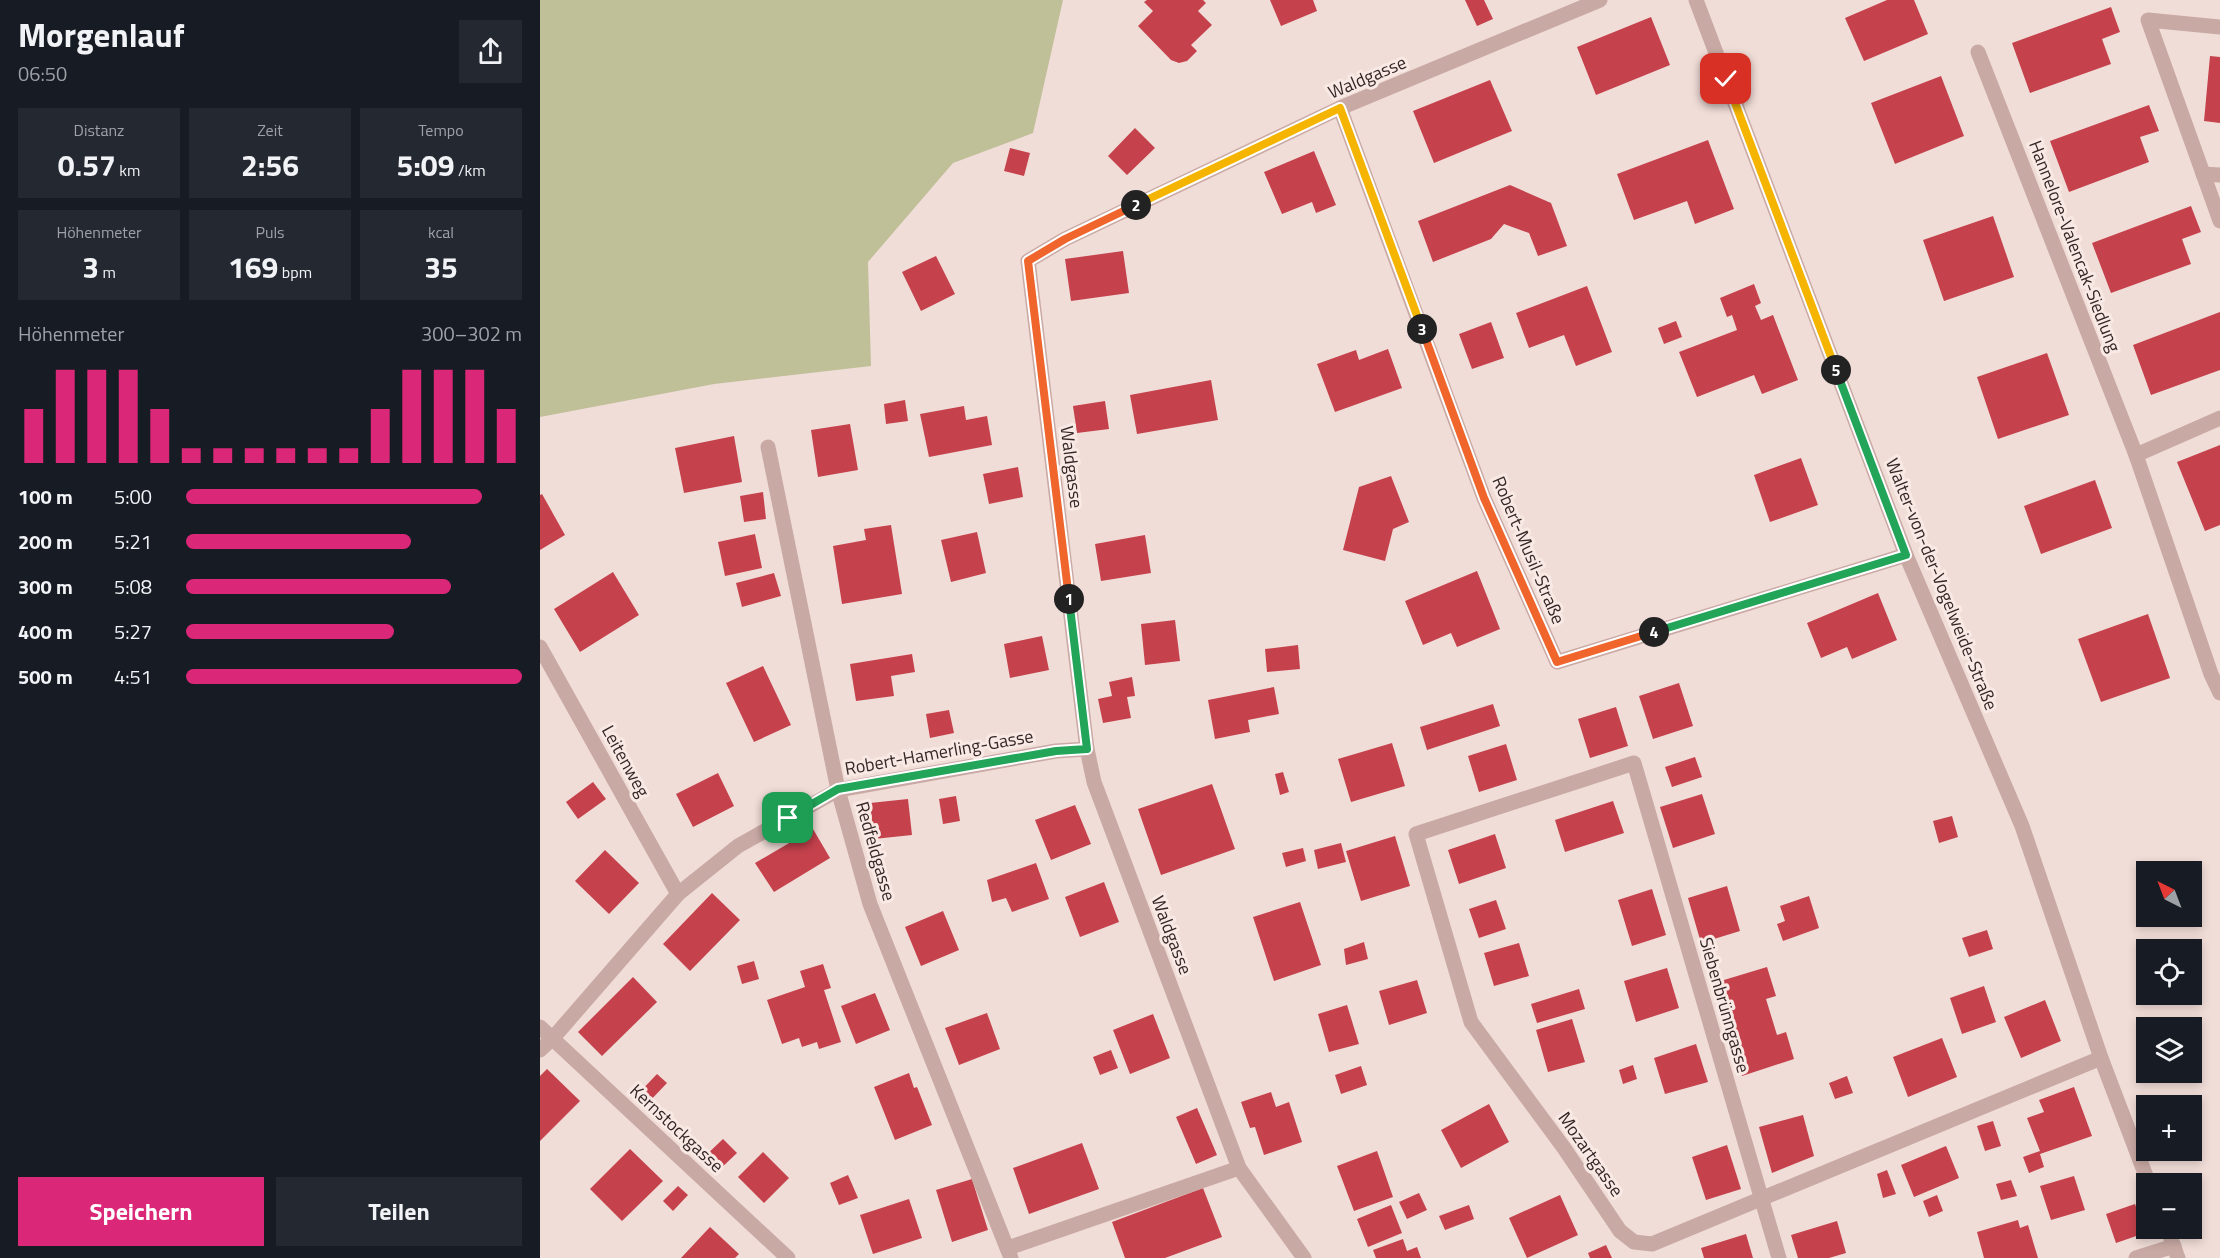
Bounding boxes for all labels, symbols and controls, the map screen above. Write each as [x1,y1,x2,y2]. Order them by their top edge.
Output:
text: Morgenlauf [18,10,184,60]
button: share [459,20,522,83]
street label: Waldgasse [1324,48,1410,106]
pin [1700,53,1751,104]
text: 06:50 [18,58,67,89]
icon: check [1709,62,1742,95]
text: Distanz [74,118,124,142]
text: Zeit [257,118,283,142]
text: Tempo [418,118,464,142]
street label: Hannelore-Valencak-Siedlung [2022,136,2128,356]
text: 0.57 [58,142,116,188]
text: 2:56 [241,142,299,188]
text: 5:09 [396,142,454,188]
text: km [116,158,140,182]
text: /km [454,158,486,182]
pin: 2 [1121,190,1151,220]
text: 2 [1132,193,1140,217]
text: Höhenmeter [56,220,142,244]
text: Puls [255,220,285,244]
text: kcal [428,220,454,244]
text: 3 [82,244,99,290]
text: 169 [228,244,278,290]
text: 35 [424,244,458,290]
text: m [99,260,116,284]
text: bpm [278,260,312,284]
pin: 3 [1407,314,1437,344]
text: 3 [1418,317,1426,341]
text: Höhenmeter [18,318,124,349]
text: 300–302 m [421,318,522,349]
pin: 5 [1821,355,1851,385]
text: 5 [1832,358,1840,382]
street label: Waldgasse [1054,424,1090,510]
street label: Walter-von-der-Vogelweide-Straße [1879,454,2005,714]
street label: Robert-Musil-Straße [1486,472,1572,628]
text: 100 m [18,481,73,512]
text: 5:00 [114,481,152,512]
text: 200 m [18,526,73,557]
text: 5:21 [114,526,152,557]
text: 300 m [18,571,73,602]
text: 5:08 [114,571,152,602]
pin: 1 [1054,584,1084,614]
text: 1 [1065,587,1073,611]
text: 400 m [18,616,73,647]
text: 5:27 [114,616,152,647]
pin: 4 [1639,617,1669,647]
text: 4 [1650,620,1658,644]
text: 500 m [18,661,73,692]
text: 4:51 [114,661,152,692]
street label: Leitenweg [595,720,657,802]
street label: Robert-Hamerling-Gasse [843,722,1035,782]
pin [762,792,813,843]
street label: Redfeldgasse [849,798,903,904]
icon: arrive [771,801,804,834]
north arrow [2136,861,2202,927]
map controls [2136,861,2202,1239]
street label: Waldgasse [1145,892,1199,978]
street label: Siebenbrünngasse [1693,934,1757,1076]
button: locate [2136,939,2202,1005]
button: layers [2136,1017,2202,1083]
street label: Kernstockgasse [624,1077,730,1179]
button: + [2136,1095,2202,1161]
street label: Mozartgasse [1552,1106,1630,1202]
button: − [2136,1173,2202,1239]
button: Speichern [18,1177,264,1246]
button: Teilen [276,1177,522,1246]

